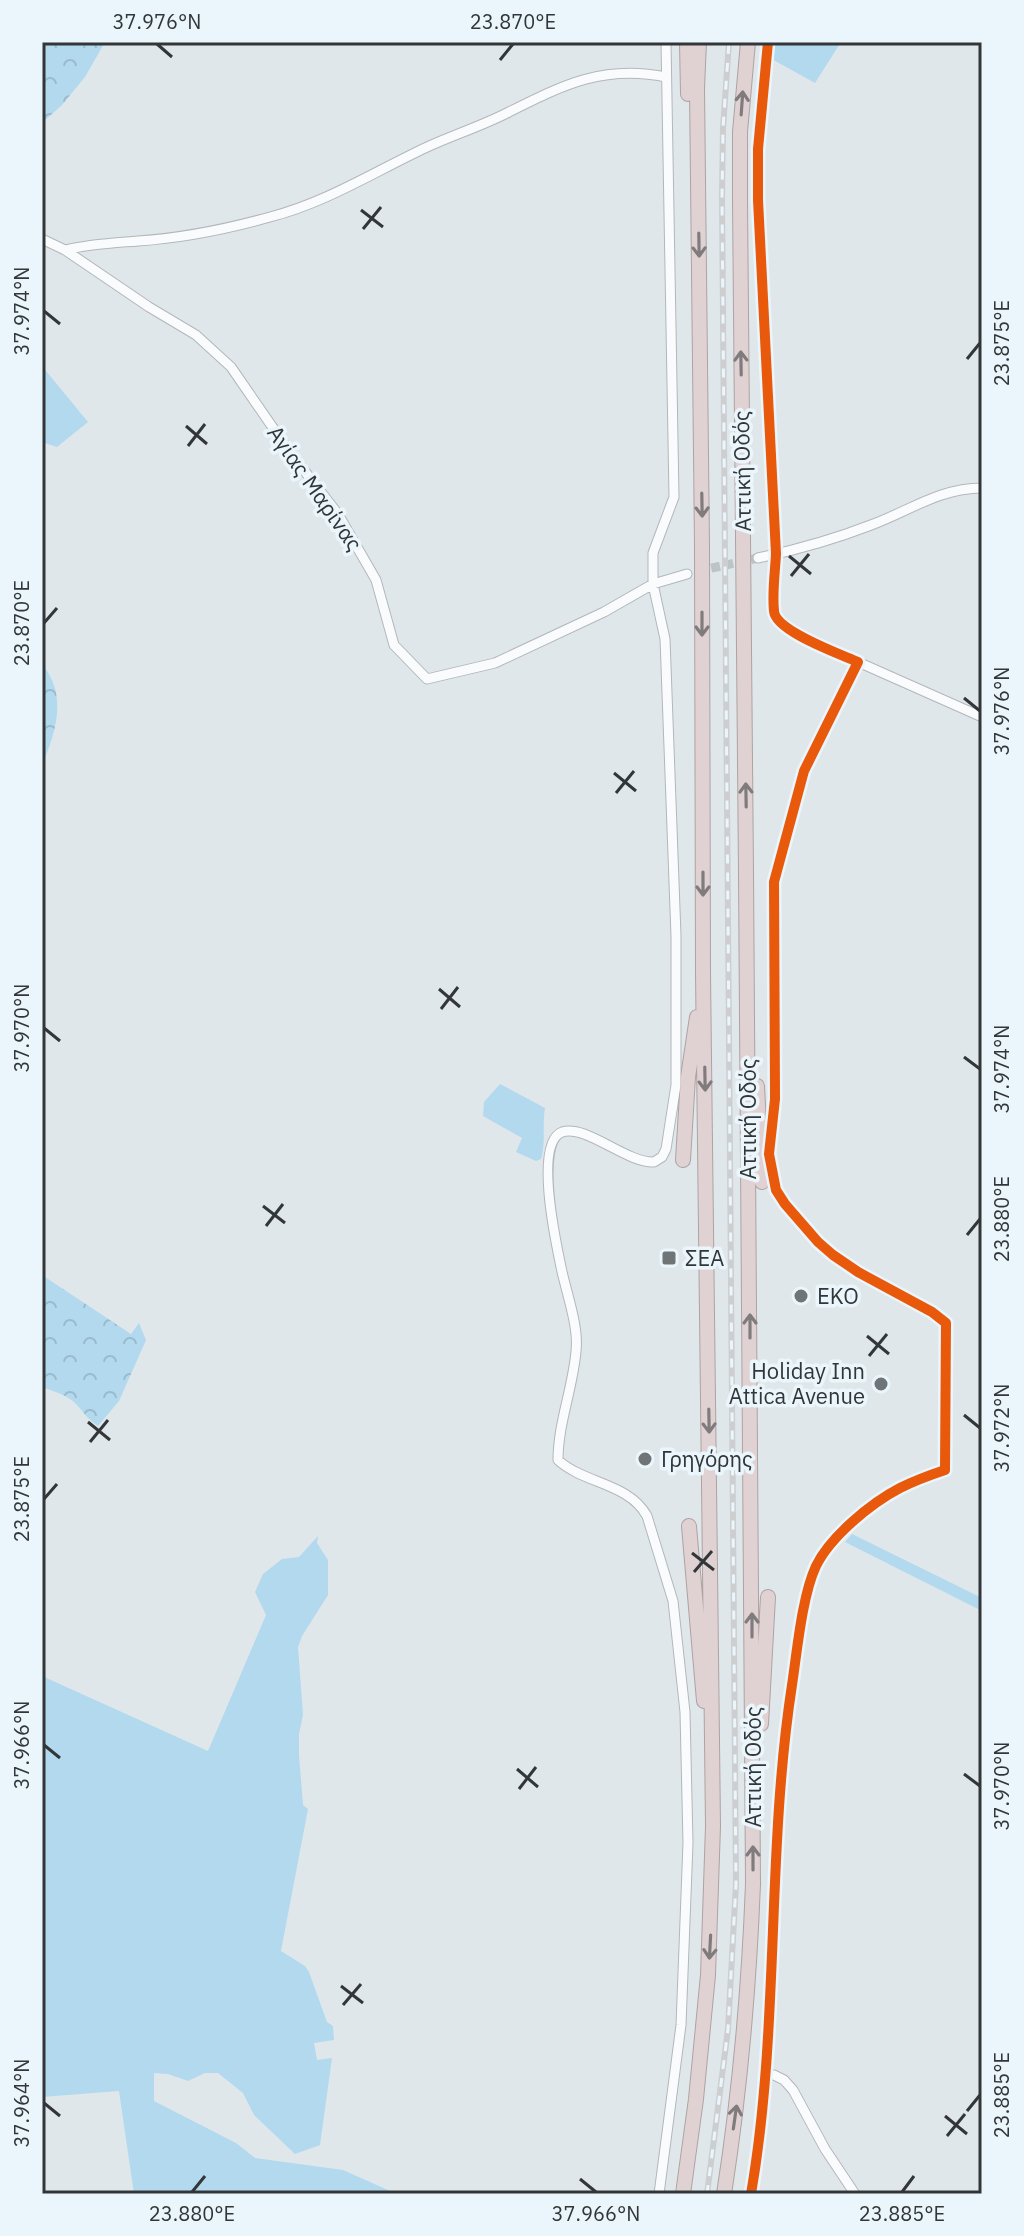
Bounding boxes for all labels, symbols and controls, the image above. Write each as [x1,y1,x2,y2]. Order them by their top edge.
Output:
text: 37.976°N [113,8,201,35]
text: 23.870°E [470,8,556,35]
one-way arrow [735,90,750,117]
one-way arrow [691,231,707,258]
text: 37.974°N [8,267,35,355]
text: 23.875°E [988,300,1015,386]
one-way arrow [733,350,749,377]
street label: Αττική Οδός [726,410,757,532]
street label: Αγίας Μαρίνας [261,419,369,556]
one-way arrow [694,491,710,518]
text: 23.870°E [8,580,35,666]
one-way arrow [694,610,710,637]
text: 37.976°N [988,667,1015,755]
one-way arrow [738,782,753,809]
one-way arrow [695,870,711,897]
text: 37.970°N [8,984,35,1072]
text: 37.974°N [988,1025,1015,1113]
street label: Αττική Οδός [733,1058,762,1180]
one-way arrow [697,1065,712,1092]
text: 23.880°E [988,1176,1015,1262]
place label: ΣΕΑ [685,1243,724,1272]
marker: ΣΕΑ [660,1249,678,1267]
place label: EKO [817,1281,859,1310]
marker: EKO [792,1287,810,1305]
one-way arrow [742,1313,757,1340]
place label: Holiday Inn Attica Avenue [729,1356,865,1410]
marker: Holiday Inn Attica Avenue [872,1375,890,1393]
text: 37.972°N [988,1384,1015,1472]
one-way arrow [701,1407,717,1434]
place label: Γρηγόρης [661,1444,753,1473]
marker: Γρηγόρης [636,1450,654,1468]
text: 23.875°E [8,1456,35,1542]
one-way arrow [744,1612,760,1639]
text: 37.966°N [8,1701,35,1789]
street label: Αττική Οδός [738,1706,767,1828]
text: 37.970°N [988,1742,1015,1830]
one-way arrow [745,1845,761,1872]
one-way arrow [702,1933,717,1960]
text: 23.885°E [988,2052,1015,2138]
text: 37.964°N [8,2059,35,2147]
one-way arrow [728,2105,743,2130]
text: 23.880°E [149,2200,235,2227]
text: 37.966°N [552,2200,640,2227]
text: 23.885°E [859,2200,945,2227]

